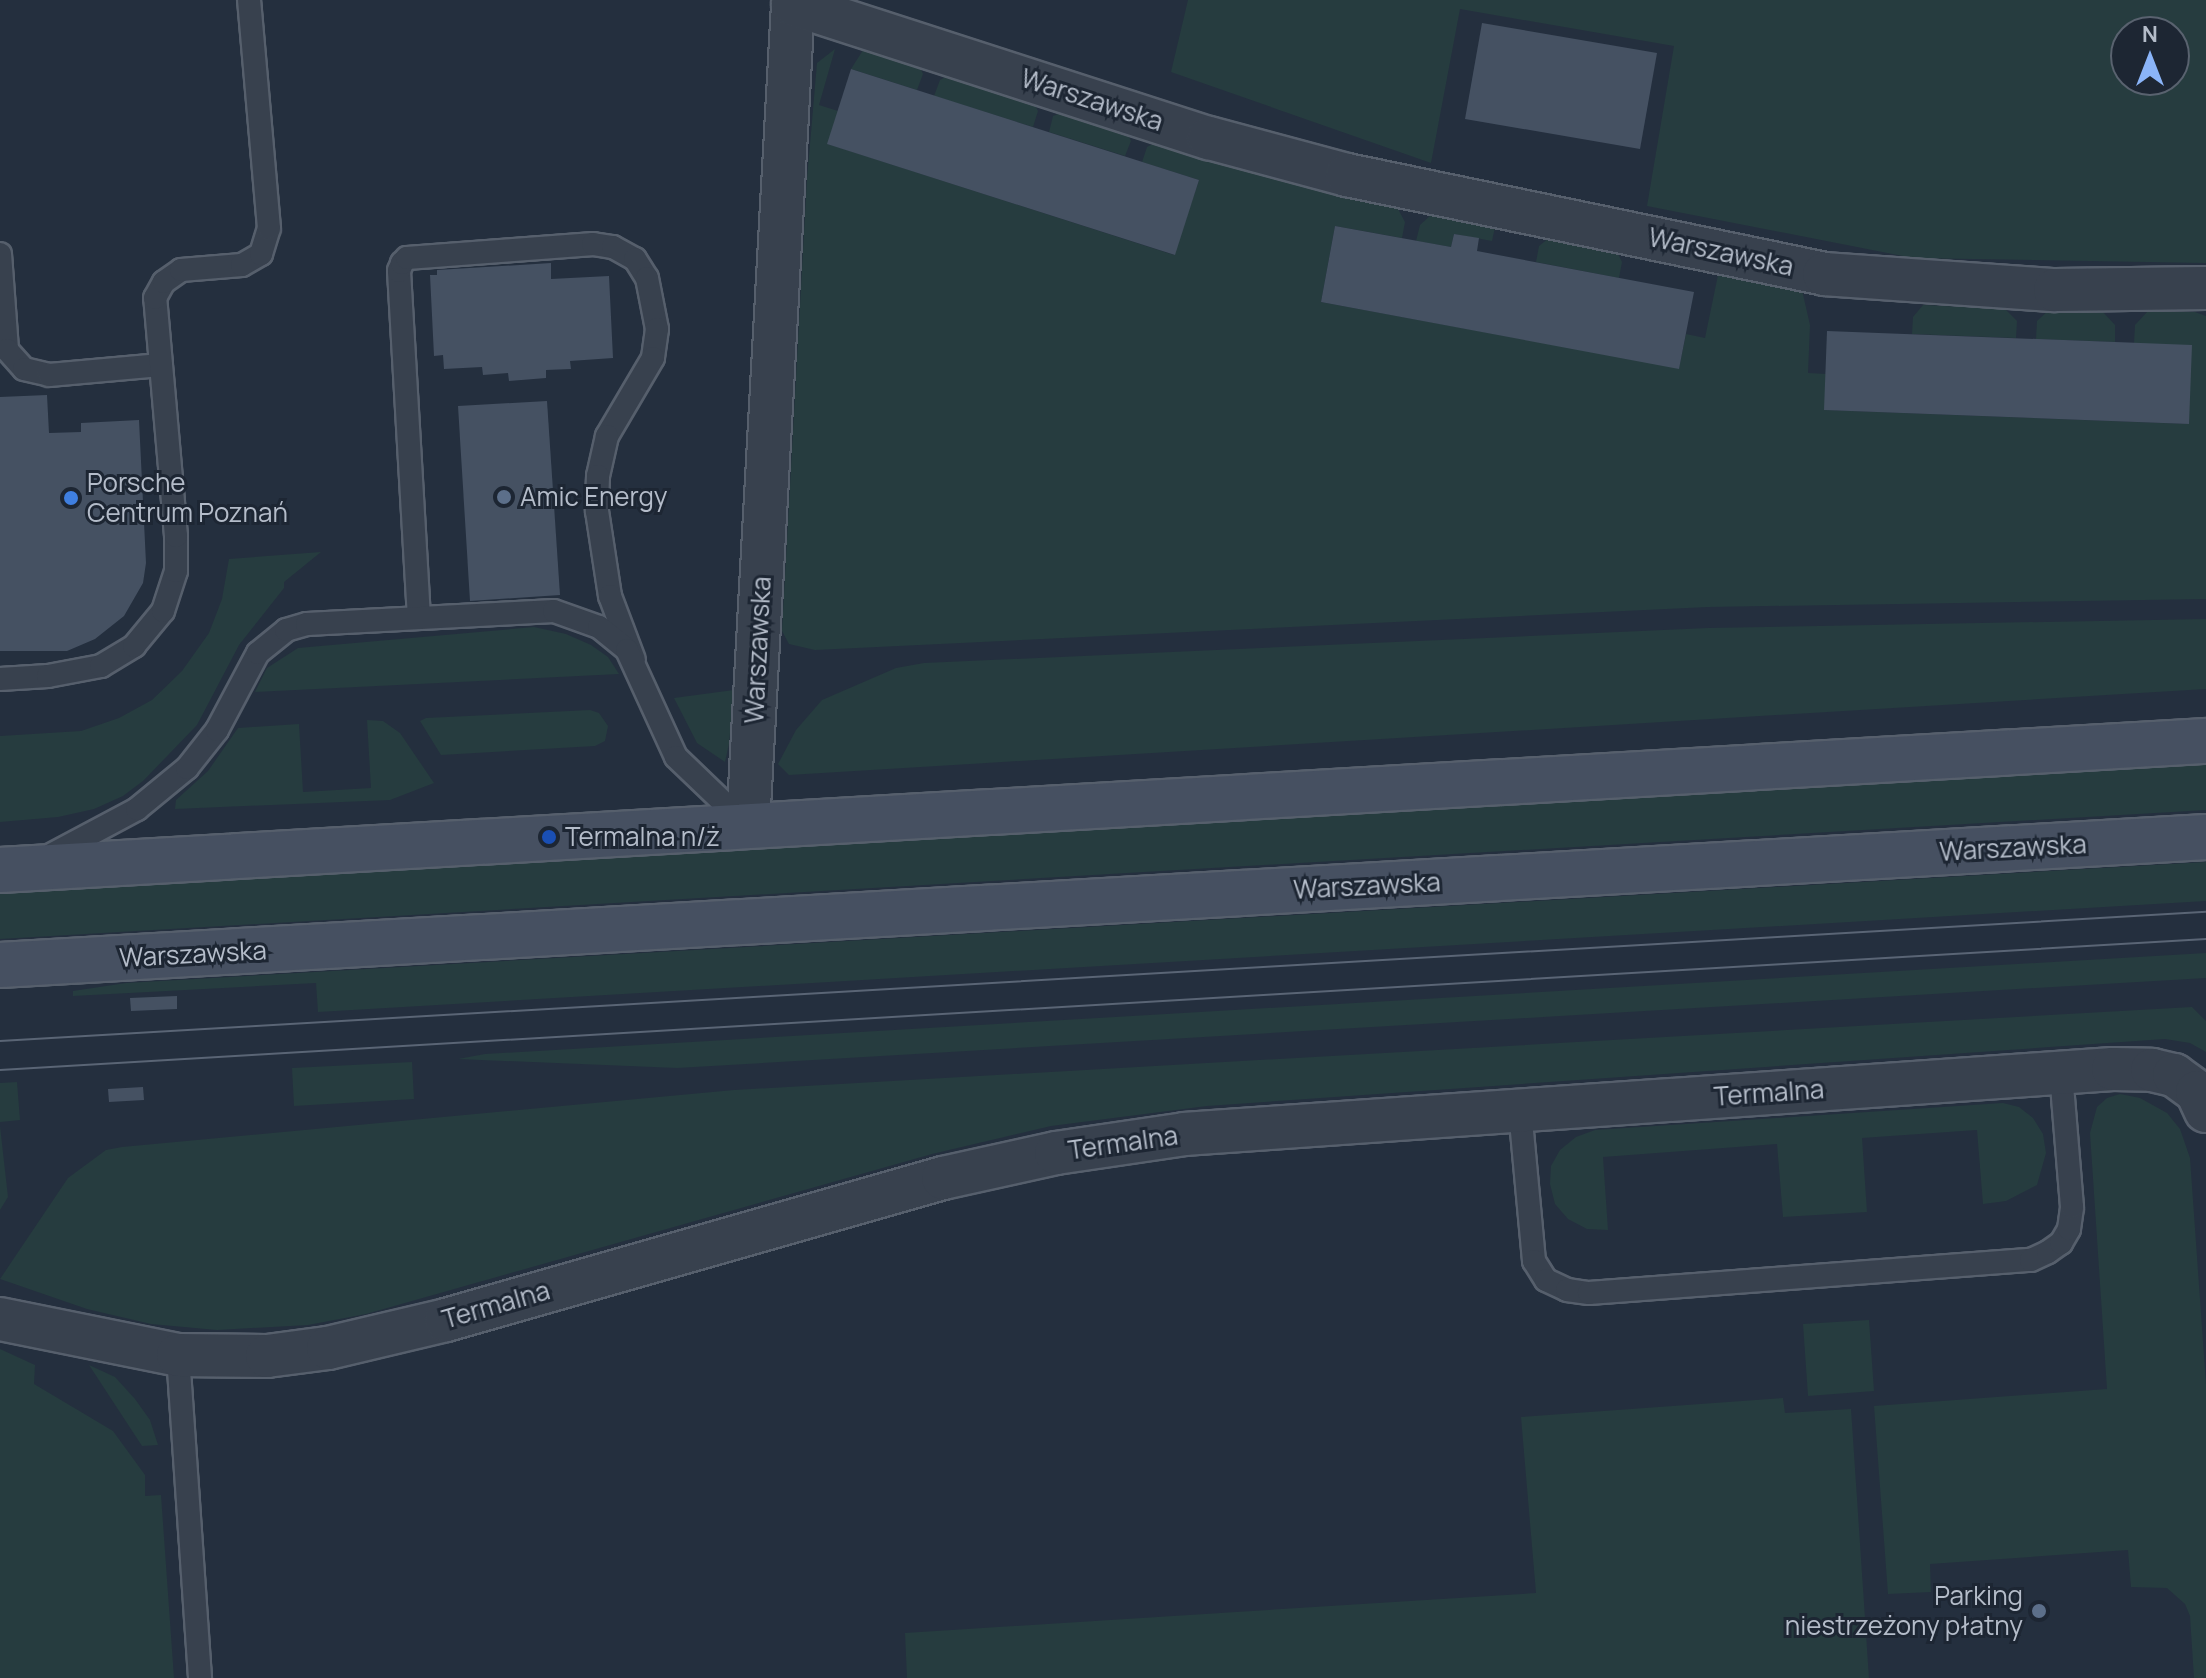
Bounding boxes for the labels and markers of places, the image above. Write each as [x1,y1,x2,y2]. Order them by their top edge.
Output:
place label: Porsche Centrum Poznań [87,467,288,528]
place label: Amic Energy [520,481,668,513]
marker: Amic Energy [495,488,513,506]
marker: Porsche Centrum Poznań [62,489,80,507]
place label: Termalna n/ż [565,821,720,853]
marker: Termalna n/ż [540,828,558,846]
place label: Parking niestrzeżony płatny [1785,1580,2023,1642]
marker: Parking niestrzeżony płatny [2030,1602,2048,1620]

